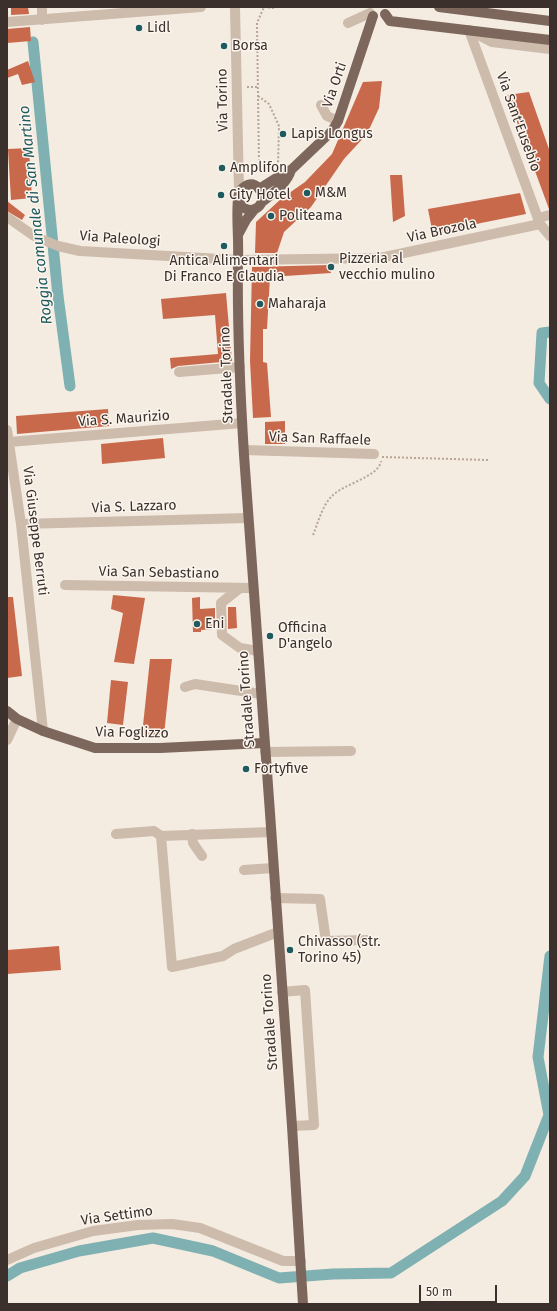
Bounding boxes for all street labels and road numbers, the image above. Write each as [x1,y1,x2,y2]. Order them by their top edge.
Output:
street label: Via Orti [319,60,351,110]
street label: Via Torino [214,68,232,132]
street label: Via Sant'Eusebio [492,70,544,174]
street label: Via Brozola [406,215,478,247]
street label: Via Paleologi [79,228,161,250]
street label: Stradale Torino [217,326,237,424]
street label: Via S. Maurizio [78,407,170,431]
street label: Via San Raffaele [269,429,371,449]
street label: Via Giuseppe Berruti [19,465,51,597]
street label: Via S. Lazzaro [91,497,177,517]
street label: Via San Sebastiano [99,564,219,582]
street label: Stradale Torino [235,650,259,748]
street label: Via Foglizzo [95,724,169,742]
street label: Stradale Torino [258,973,282,1071]
street label: Via Settimo [80,1203,154,1229]

